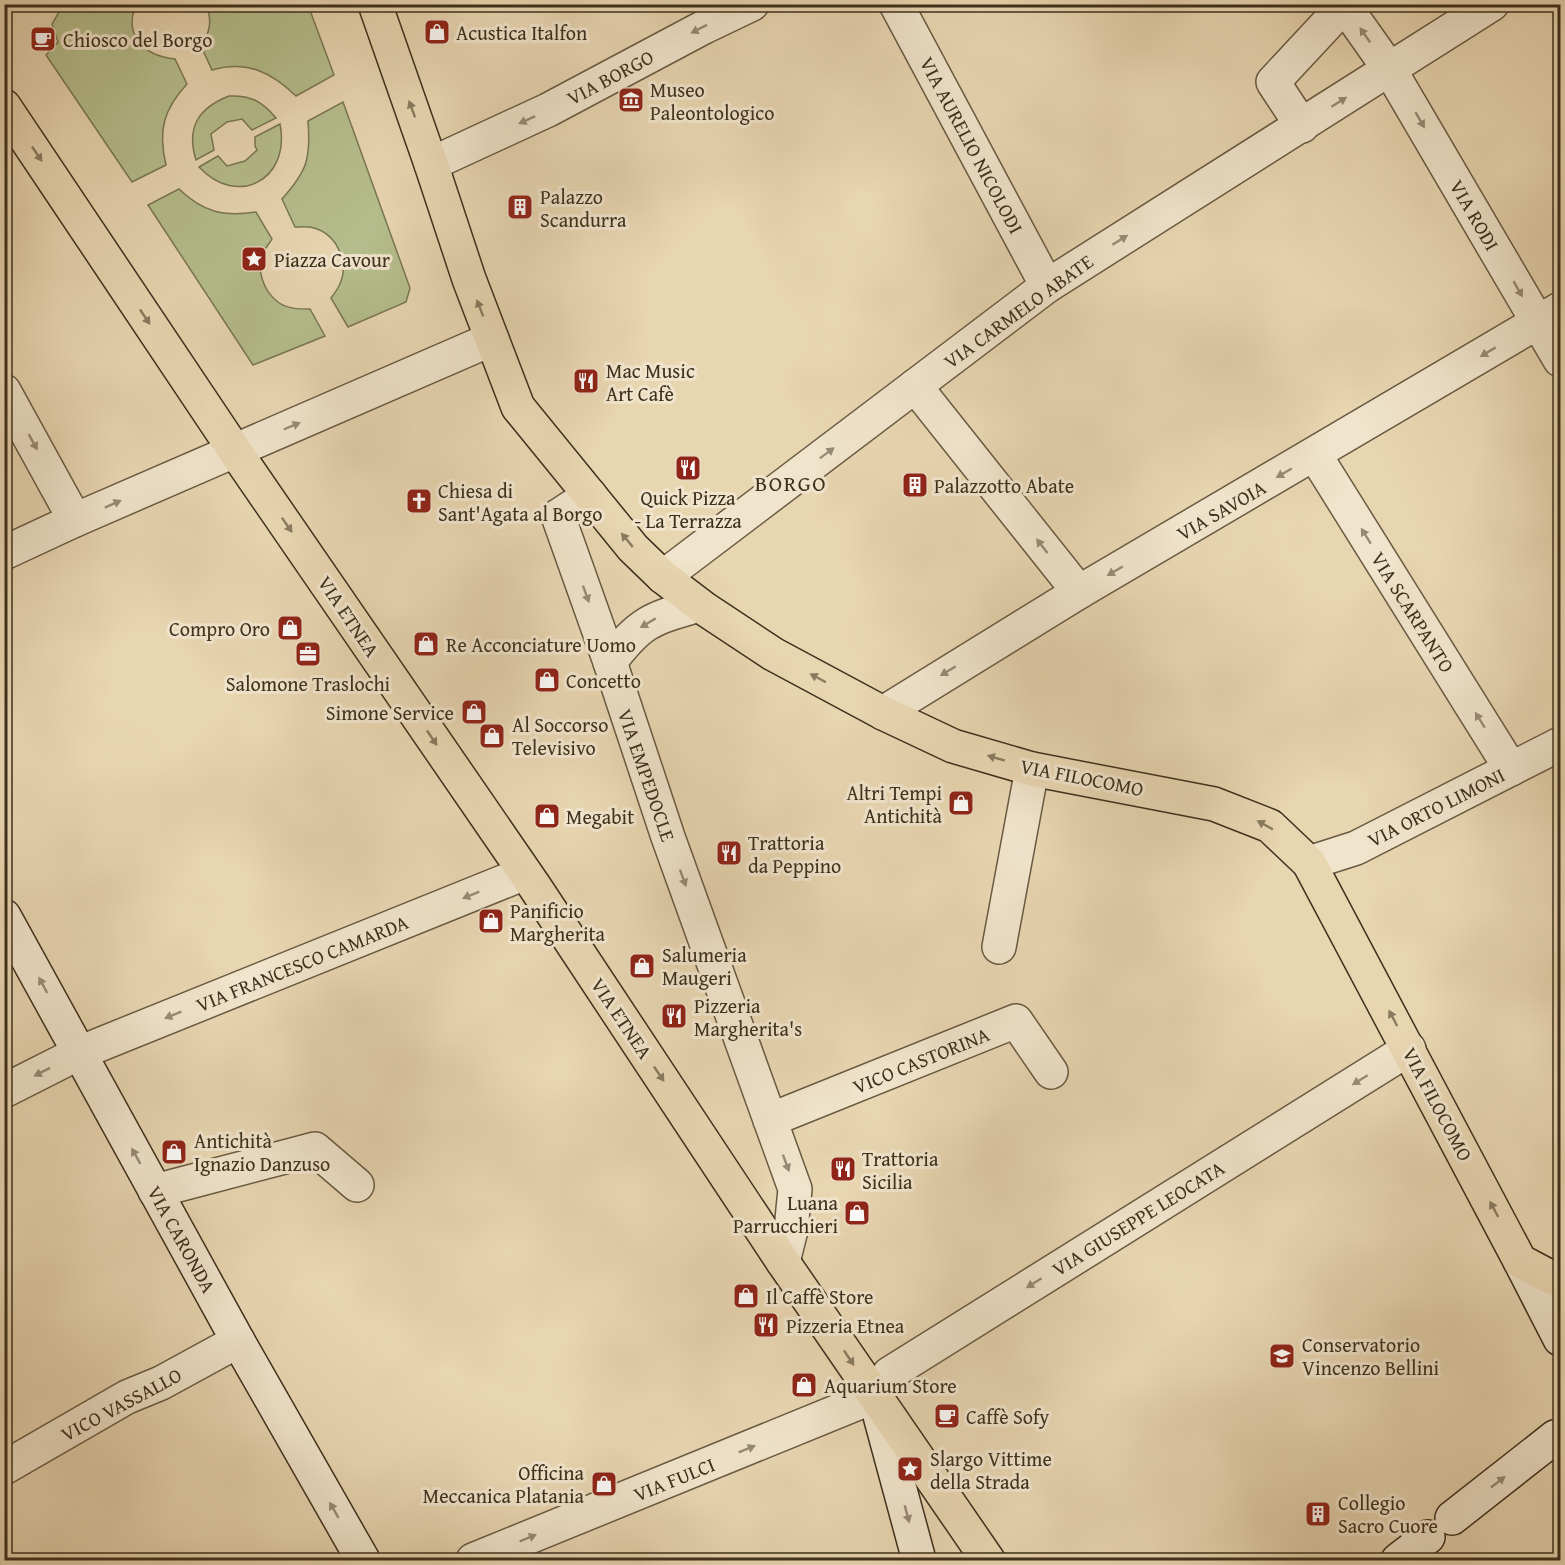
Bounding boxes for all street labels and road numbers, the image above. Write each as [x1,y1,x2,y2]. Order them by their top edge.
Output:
street label: VIA BORGO [561,42,659,112]
street label: VIA AURELIO NICOLODI [913,51,1031,239]
street label: VIA RODI [1443,174,1507,256]
street label: VIA CARMELO ABATE [937,247,1099,375]
street label: VIA SAVOIA [1171,473,1271,547]
street label: VIA SCARPANTO [1364,546,1462,678]
street label: VIA ETNEA [311,570,387,662]
street label: VIA EMPEDOCLE [611,705,683,845]
street label: VIA FILOCOMO [1018,751,1146,803]
street label: VIA ORTO LIMONI [1362,760,1510,854]
street label: VIA FRANCESCO CAMARDA [192,907,412,1019]
street label: VIA ETNEA [584,972,660,1064]
street label: VICO CASTORINA [848,1019,994,1101]
street label: VIA FILOCOMO [1396,1042,1480,1166]
street label: VIA GIUSEPPE LEOCATA [1046,1153,1230,1283]
street label: VIA CARONDA [141,1180,223,1298]
street label: VICO VASSALLO [55,1360,187,1448]
street label: VIA FULCI [629,1450,719,1508]

